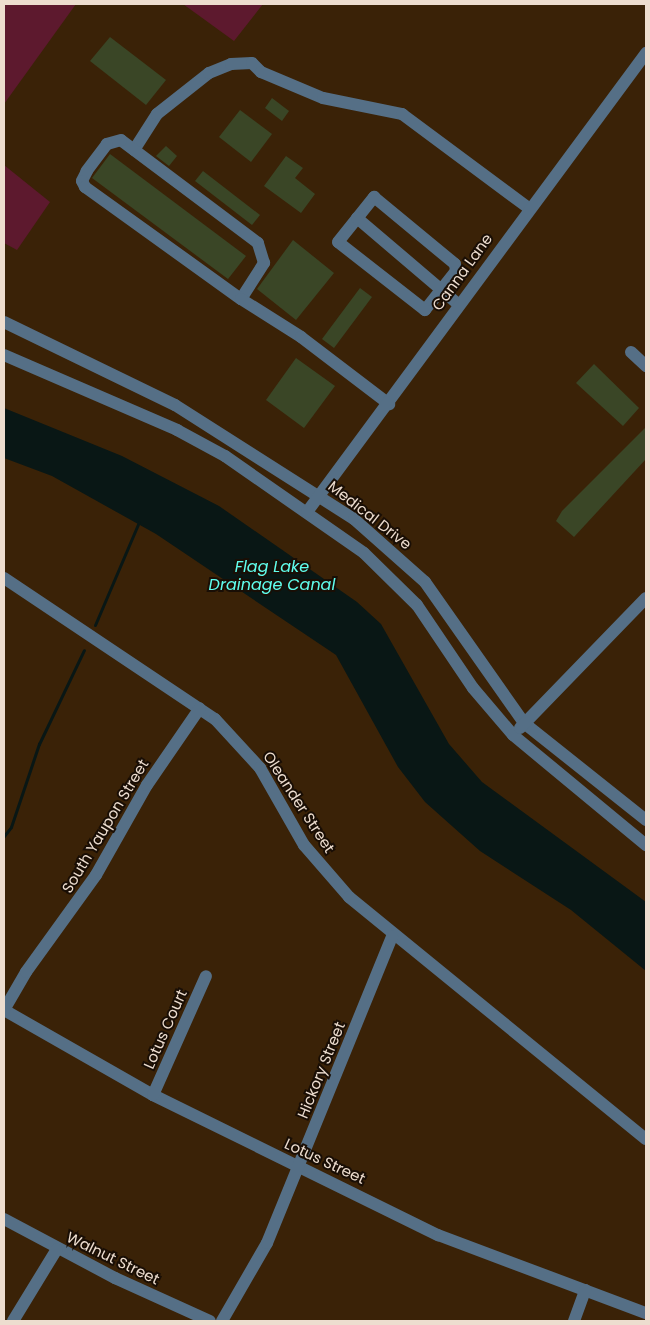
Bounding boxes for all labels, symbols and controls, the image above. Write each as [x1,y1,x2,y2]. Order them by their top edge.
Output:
street label: Canna Lane [428,230,496,314]
street label: Medical Drive [325,477,415,553]
water label: Flag Lake Drainage Canal [209,557,335,595]
street label: Oleander Street [259,748,339,856]
street label: South Yaupon Street [58,756,152,896]
street label: Lotus Court [140,987,190,1071]
street label: Hickory Street [293,1019,349,1121]
street label: Lotus Street [282,1134,368,1188]
street label: Walnut Street [64,1228,162,1288]

